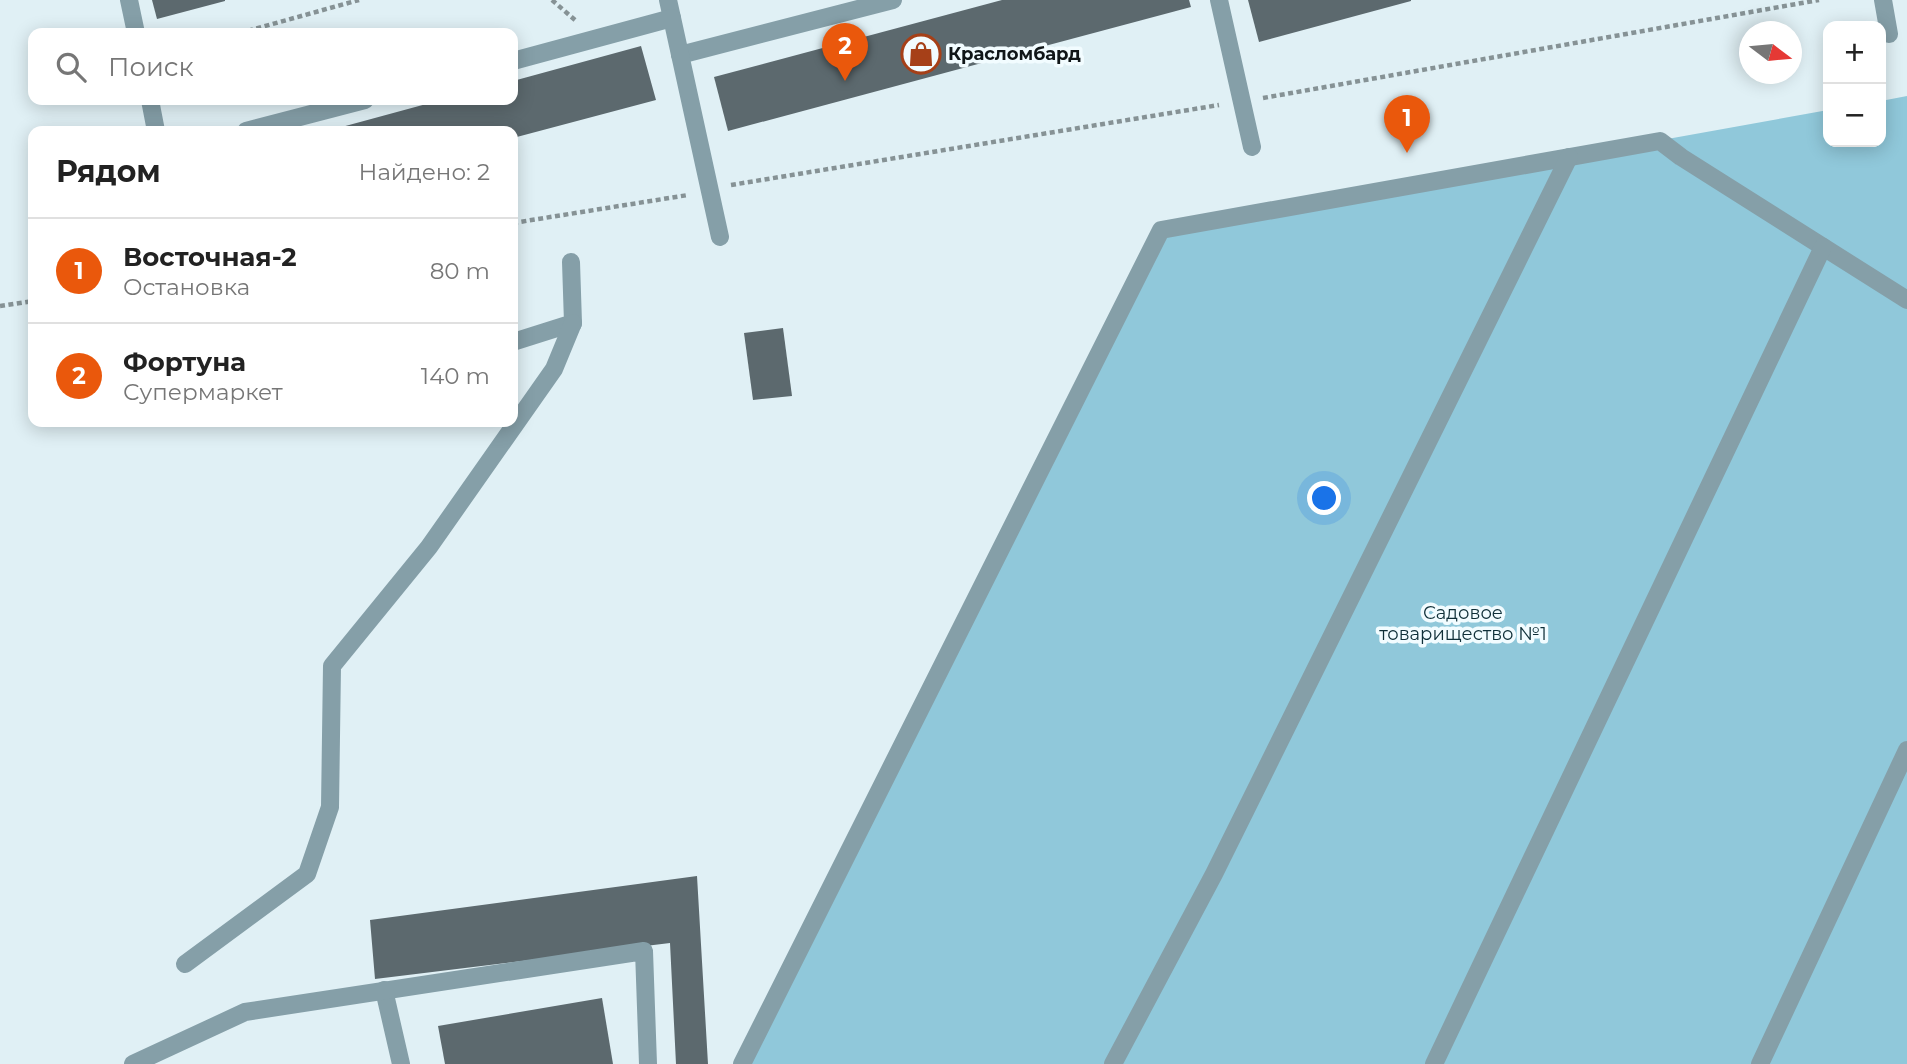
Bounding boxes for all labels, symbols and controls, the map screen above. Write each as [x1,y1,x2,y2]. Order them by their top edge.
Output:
north arrow [1739,21,1802,84]
map controls [1823,21,1886,147]
button: + [1823,21,1886,84]
pin: 2 [822,23,868,81]
search box [28,28,518,105]
shop icon: Красломбард [900,33,942,75]
place label: Красломбард [948,43,1081,65]
icon: search [52,48,90,86]
text: Поиск [108,51,194,83]
button: − [1823,84,1886,147]
pin: 1 [1384,95,1430,153]
text: Рядом [56,153,161,190]
text: Найдено: 2 [359,158,490,186]
text: Восточная-2 [123,241,297,273]
text: 1 [74,257,84,285]
text: 80 m [430,257,490,285]
text: Остановка [123,273,250,301]
text: Фортуна [123,346,246,378]
text: 2 [72,362,86,390]
text: 140 m [421,362,490,390]
text: Супермаркет [123,378,283,406]
your location [1307,481,1341,515]
park label: Садовое товарищество №1 [1379,602,1547,645]

